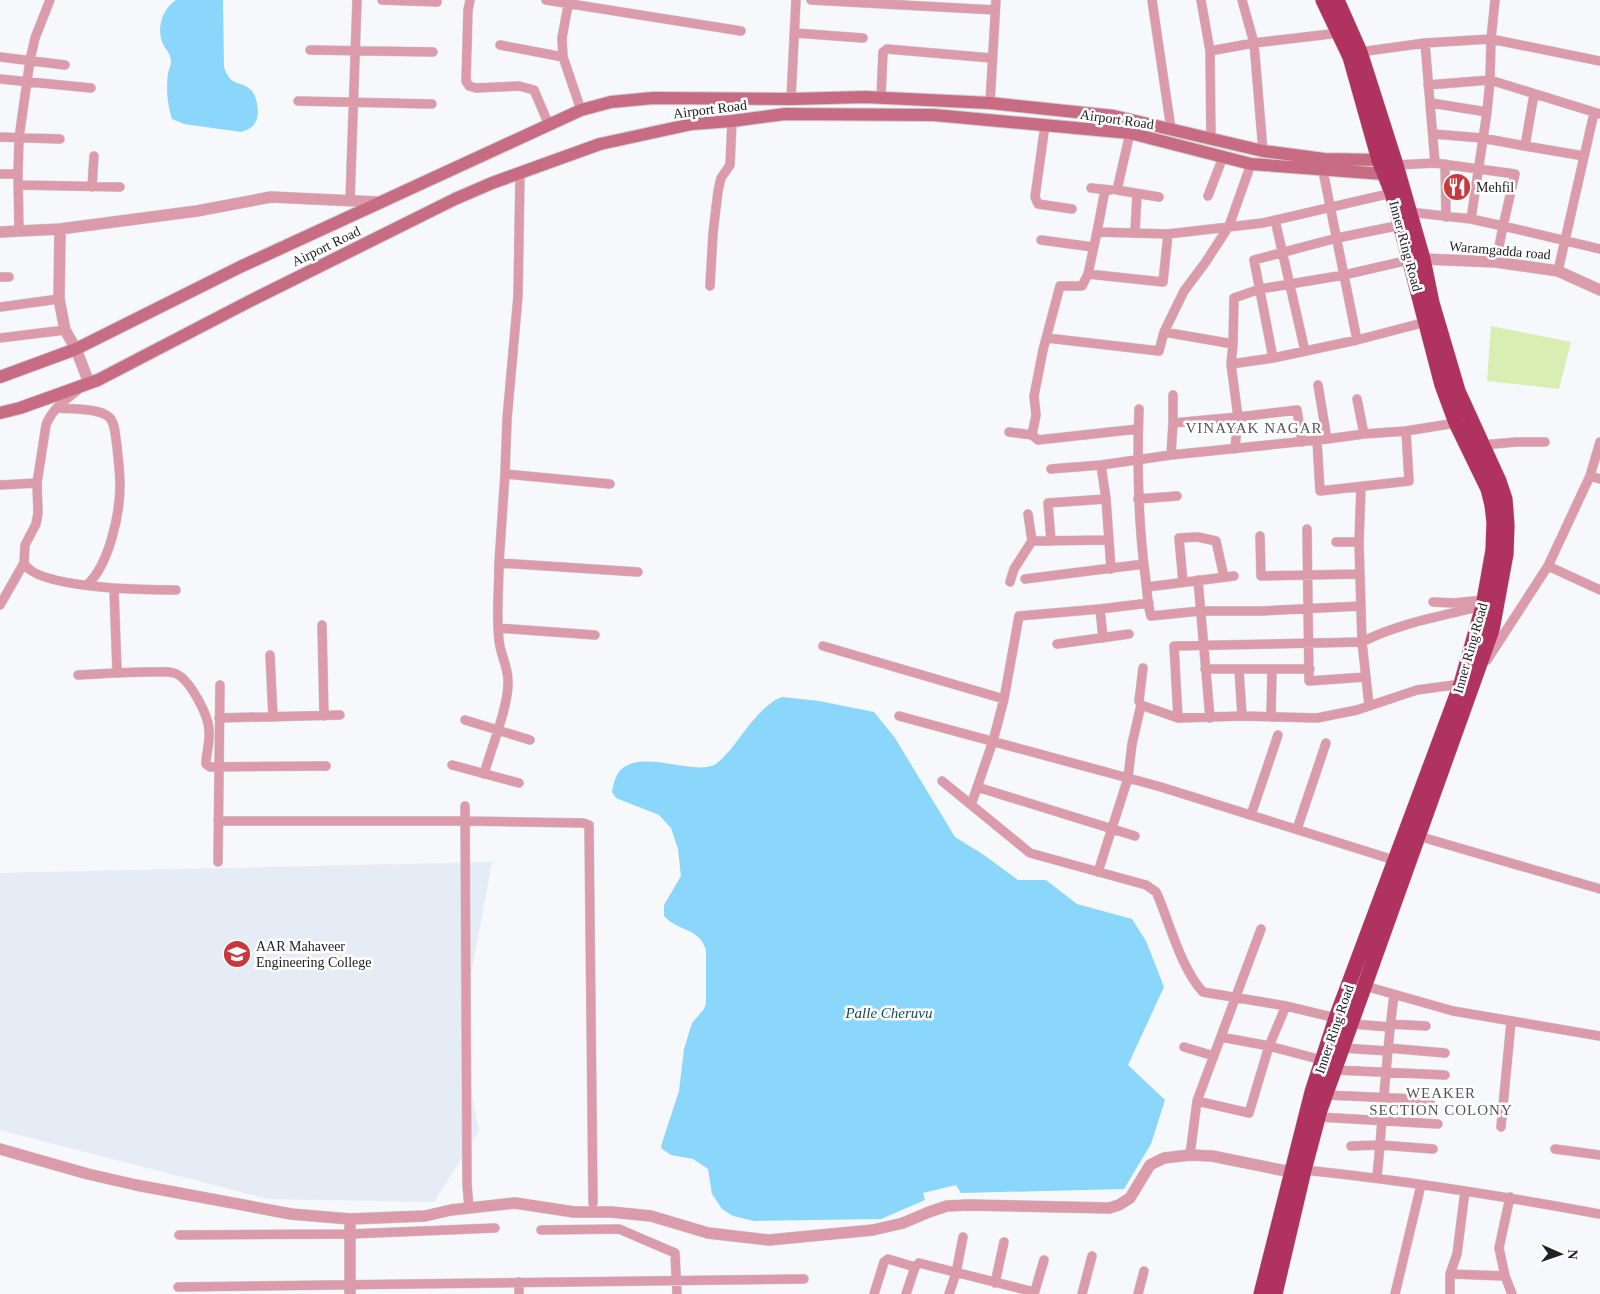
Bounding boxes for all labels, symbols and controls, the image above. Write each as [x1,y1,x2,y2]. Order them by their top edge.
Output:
street label: Airport Road [672,98,748,121]
street label: Airport Road [1079,107,1155,132]
restaurant icon: Mehfil [1442,172,1472,202]
place label: Mehfil [1476,180,1514,195]
street label: Inner Ring Road [1386,199,1425,293]
street label: Airport Road [290,223,363,269]
street label: Waramgadda road [1449,239,1551,262]
district label: VINAYAK NAGAR [1185,420,1323,436]
street label: Inner Ring Road [1450,601,1491,695]
school or university icon: AAR Mahaveer Engineering College [222,939,252,969]
place label: AAR Mahaveer Engineering College [256,939,371,970]
street label: Inner Ring Road [1312,983,1357,1076]
water label: Palle Cheruvu [844,1005,933,1021]
district label: WEAKER SECTION COLONY [1369,1085,1513,1118]
north arrow [1535,1229,1585,1279]
text: N [1565,1249,1580,1260]

